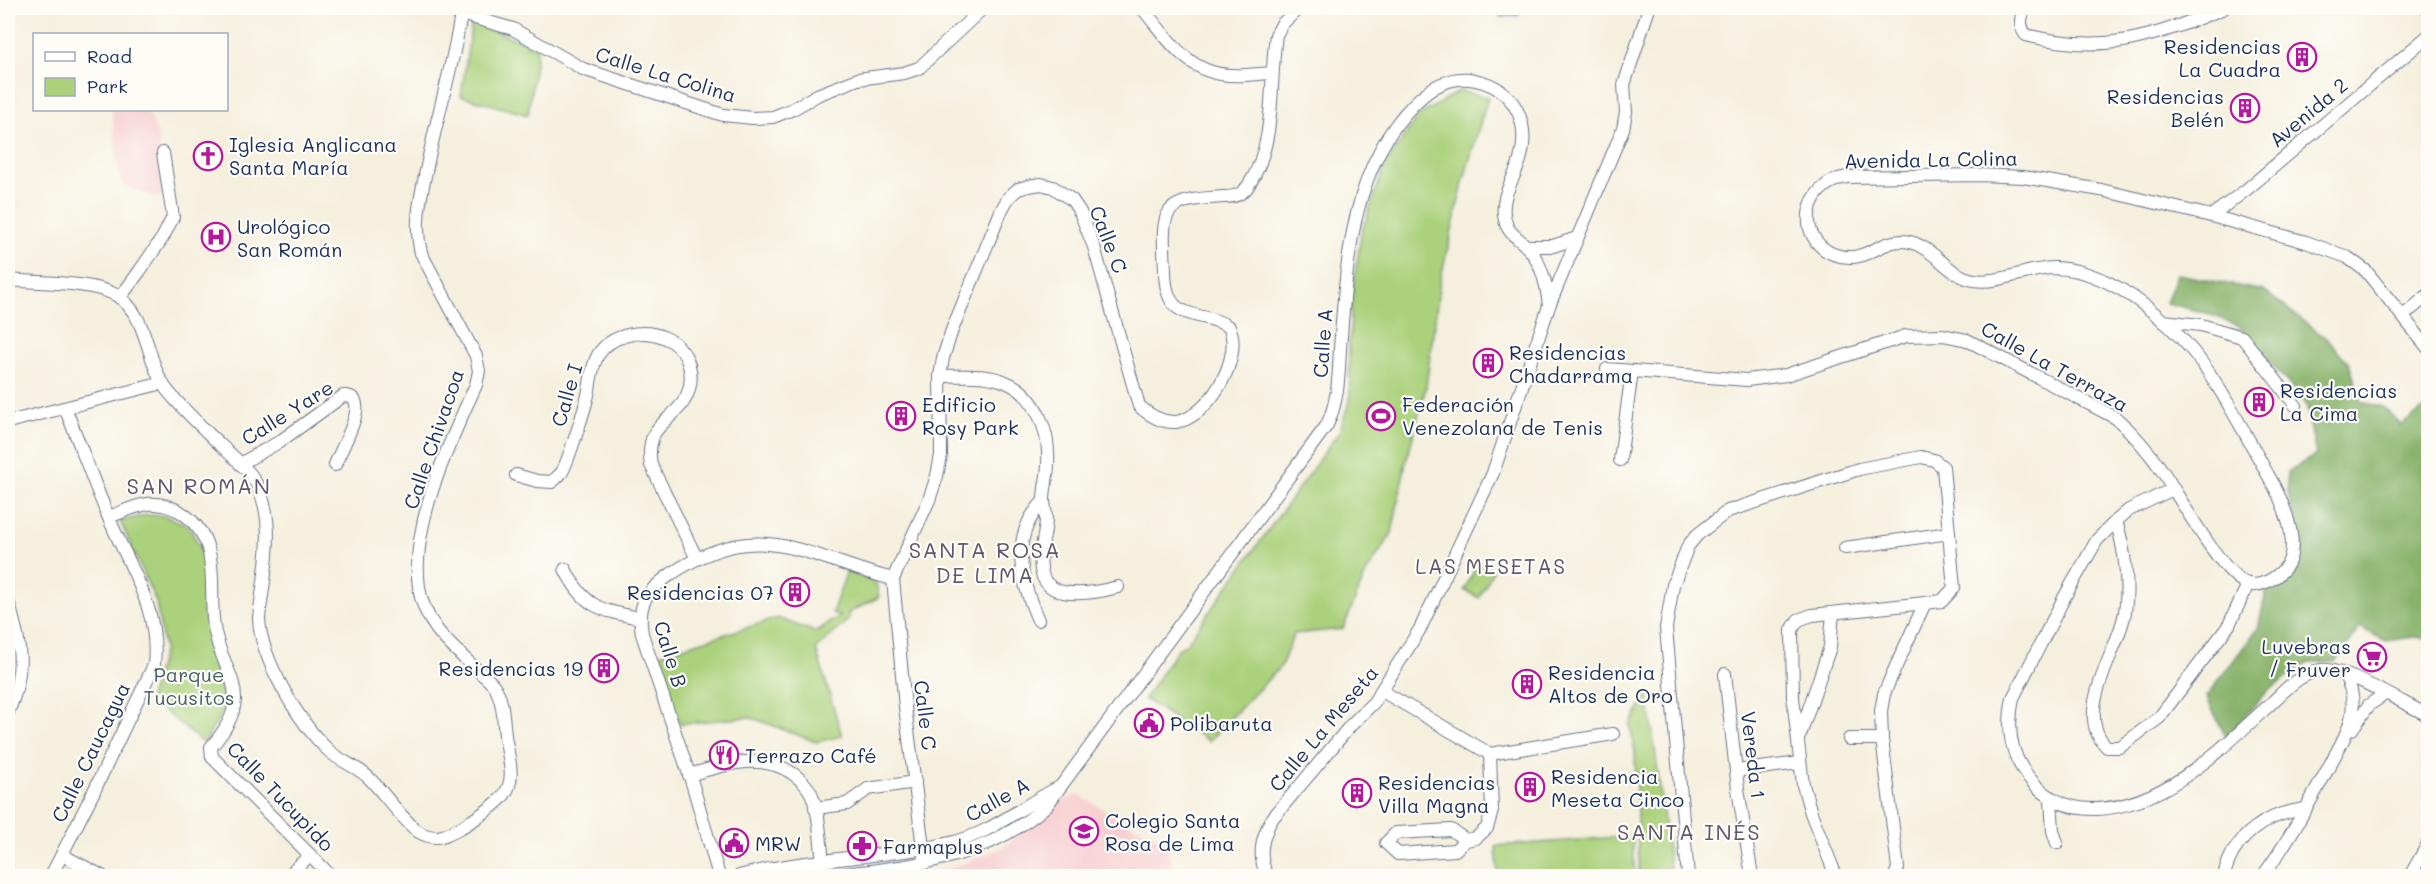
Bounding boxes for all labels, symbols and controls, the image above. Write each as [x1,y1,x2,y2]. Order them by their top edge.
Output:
legend [33,33,228,111]
place label: Residencias La Cuadra [2164,33,2281,82]
street label: Calle La Colina [593,40,739,108]
building icon: Residencias La Cuadra [2286,41,2318,73]
text: Road [87,44,132,68]
street label: Avenida 2 [2263,72,2353,152]
text: Park [87,74,128,98]
place label: Residencias Belén [2107,83,2224,132]
building icon: Residencias Belén [2229,92,2261,124]
place label: Iglesia Anglicana Santa María [229,131,397,180]
church icon: Iglesia Anglicana Santa María [192,140,224,172]
street label: Avenida La Colina [1844,144,2018,174]
street label: Calle C [1084,202,1134,276]
place label: Urológico San Román [237,213,342,262]
hospital icon: Urológico San Román [200,221,232,253]
street label: Calle A [1307,307,1337,379]
street label: Calle La Terraza [1977,315,2133,417]
place label: Residencias Chadarrama [1509,339,1633,388]
building icon: Residencias Chadarrama [1472,347,1504,379]
street label: Calle I [545,360,587,430]
street label: Calle Chivacoa [397,366,469,512]
street label: Calle Yare [236,374,338,450]
place label: Residencias La Cima [2280,377,2397,426]
building icon: Residencias La Cima [2243,386,2275,418]
place label: Edificio Rosy Park [922,391,1019,440]
place label: Federación Venezolana de Tenis [1402,391,1603,440]
building icon: Edificio Rosy Park [885,400,917,432]
sports icon: Federación Venezolana de Tenis [1365,400,1397,432]
district label: SAN ROMÁN [127,471,271,500]
district label: SANTA ROSA DE LIMA [909,535,1061,589]
district label: LAS MESETAS [1415,552,1567,579]
building icon: Residencias 07 [779,576,811,608]
place label: Residencias 07 [627,579,774,605]
street label: Calle B [649,618,693,690]
place label: Luvebras / Fruver [2262,633,2351,682]
supermarket icon: Luvebras / Fruver [2356,641,2388,673]
building icon: Residencias 19 [588,652,620,684]
place label: Residencias 19 [439,655,583,681]
place label: Residencia Altos de Oro [1548,659,1673,708]
street label: Calle La Meseta [1263,660,1383,796]
park label: Parque Tucusitos [144,661,235,710]
building icon: Residencia Altos de Oro [1511,668,1543,700]
street label: Calle Caucagua [45,678,135,826]
street label: Calle C [909,679,943,751]
public building icon: Polibaruta [1133,707,1165,739]
place label: Polibaruta [1170,710,1273,736]
street label: Vereda 1 [1736,710,1772,800]
street label: Calle Tucupido [222,735,340,857]
restaurant icon: Terrazo Café [708,739,740,771]
place label: Terrazo Café [745,742,877,768]
place label: Residencia Meseta Cinco [1551,763,1684,812]
place label: Residencias Villa Magna [1378,769,1495,818]
street label: Calle A [960,771,1034,827]
building icon: Residencia Meseta Cinco [1514,771,1546,803]
building icon: Residencias Villa Magna [1341,777,1373,809]
place label: Colegio Santa Rosa de Lima [1105,807,1241,856]
school or university icon: Colegio Santa Rosa de Lima [1068,815,1100,847]
district label: SANTA INÉS [1617,817,1761,846]
public building icon: MRW [718,827,750,859]
place label: MRW [755,830,801,856]
pharmacy icon: Farmaplus [846,830,878,862]
place label: Farmaplus [883,833,983,859]

